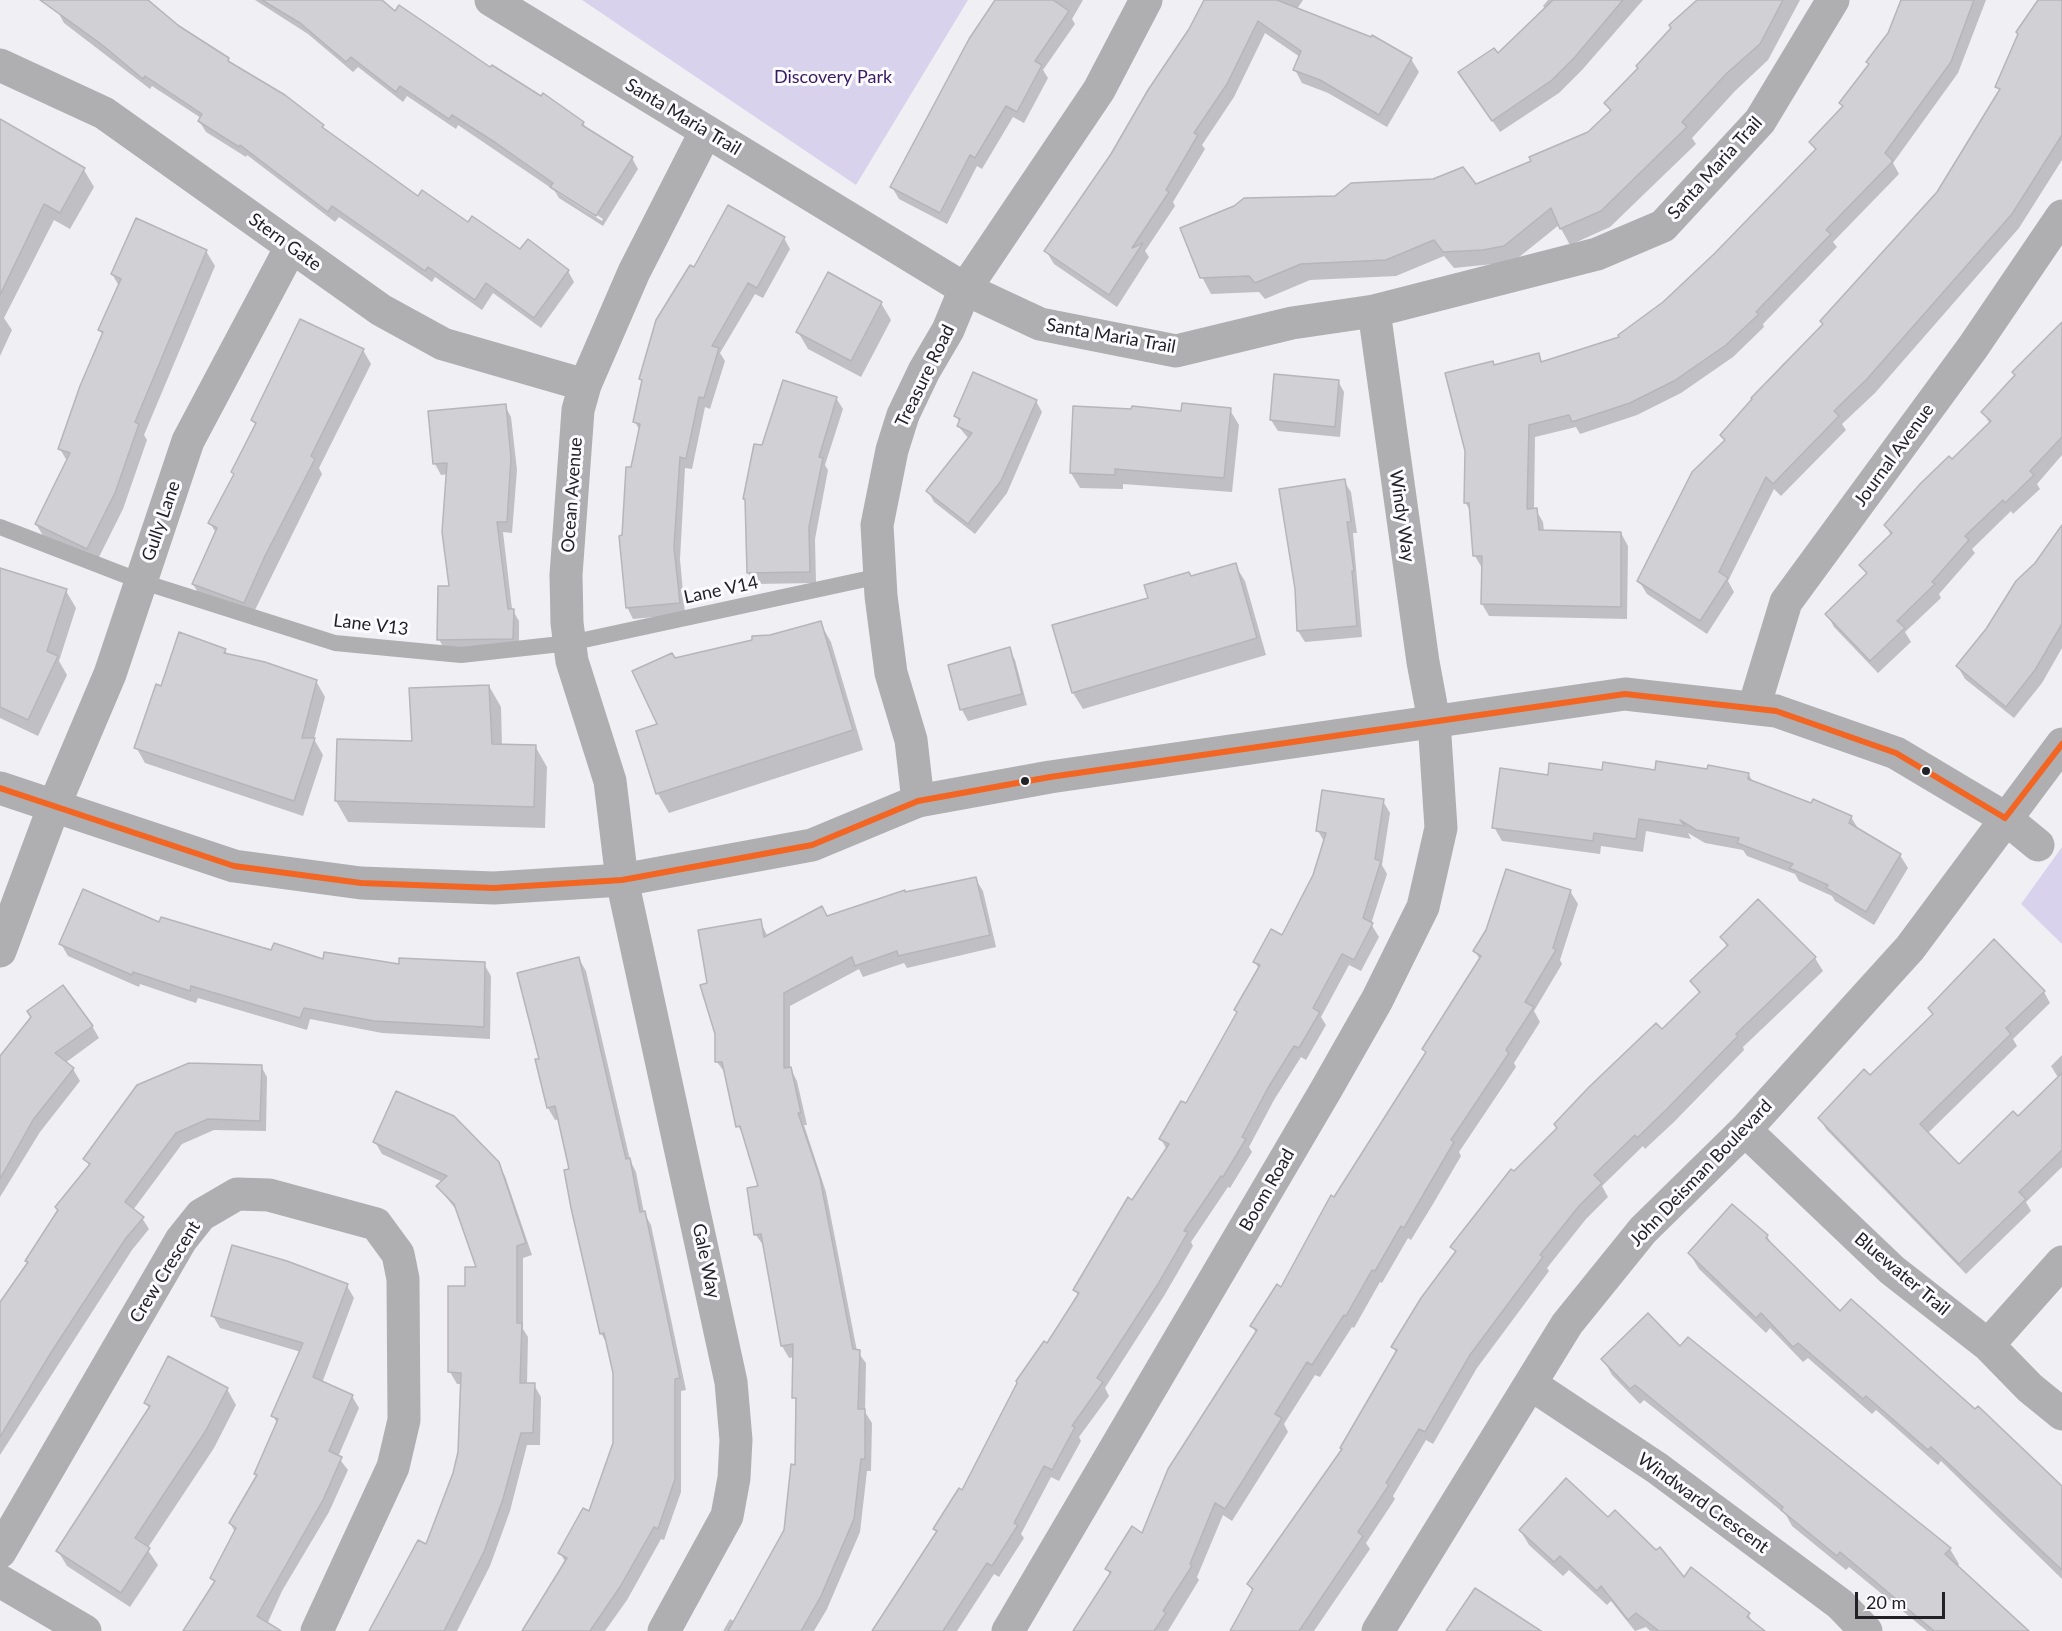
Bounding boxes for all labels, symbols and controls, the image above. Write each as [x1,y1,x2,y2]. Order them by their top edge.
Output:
park label: Discovery Park [774,66,892,88]
street label: Santa Maria Trail [621,74,745,160]
street label: Santa Maria Trail [1663,112,1767,224]
street label: Stern Gate [245,208,325,276]
street label: Santa Maria Trail [1045,314,1177,358]
street label: Treasure Road [891,321,959,431]
street label: Journal Avenue [1850,400,1938,510]
street label: Ocean Avenue [557,437,587,553]
street label: Windy Way [1385,469,1419,563]
street label: Gully Lane [137,478,185,564]
street label: Lane V14 [682,572,760,608]
street label: Lane V13 [332,610,410,640]
unlabelled marker [1920,765,1932,777]
unlabelled marker [1019,775,1031,787]
street label: John Deisman Boulevard [1625,1095,1777,1251]
street label: Boom Road [1235,1145,1299,1235]
street label: Crew Crescent [125,1217,205,1327]
street label: Gale Way [688,1222,724,1300]
street label: Bluewater Trail [1850,1228,1954,1320]
street label: Windward Crescent [1633,1448,1773,1558]
scale bar [1858,1580,1948,1618]
text: 20 m [1866,1591,1906,1613]

